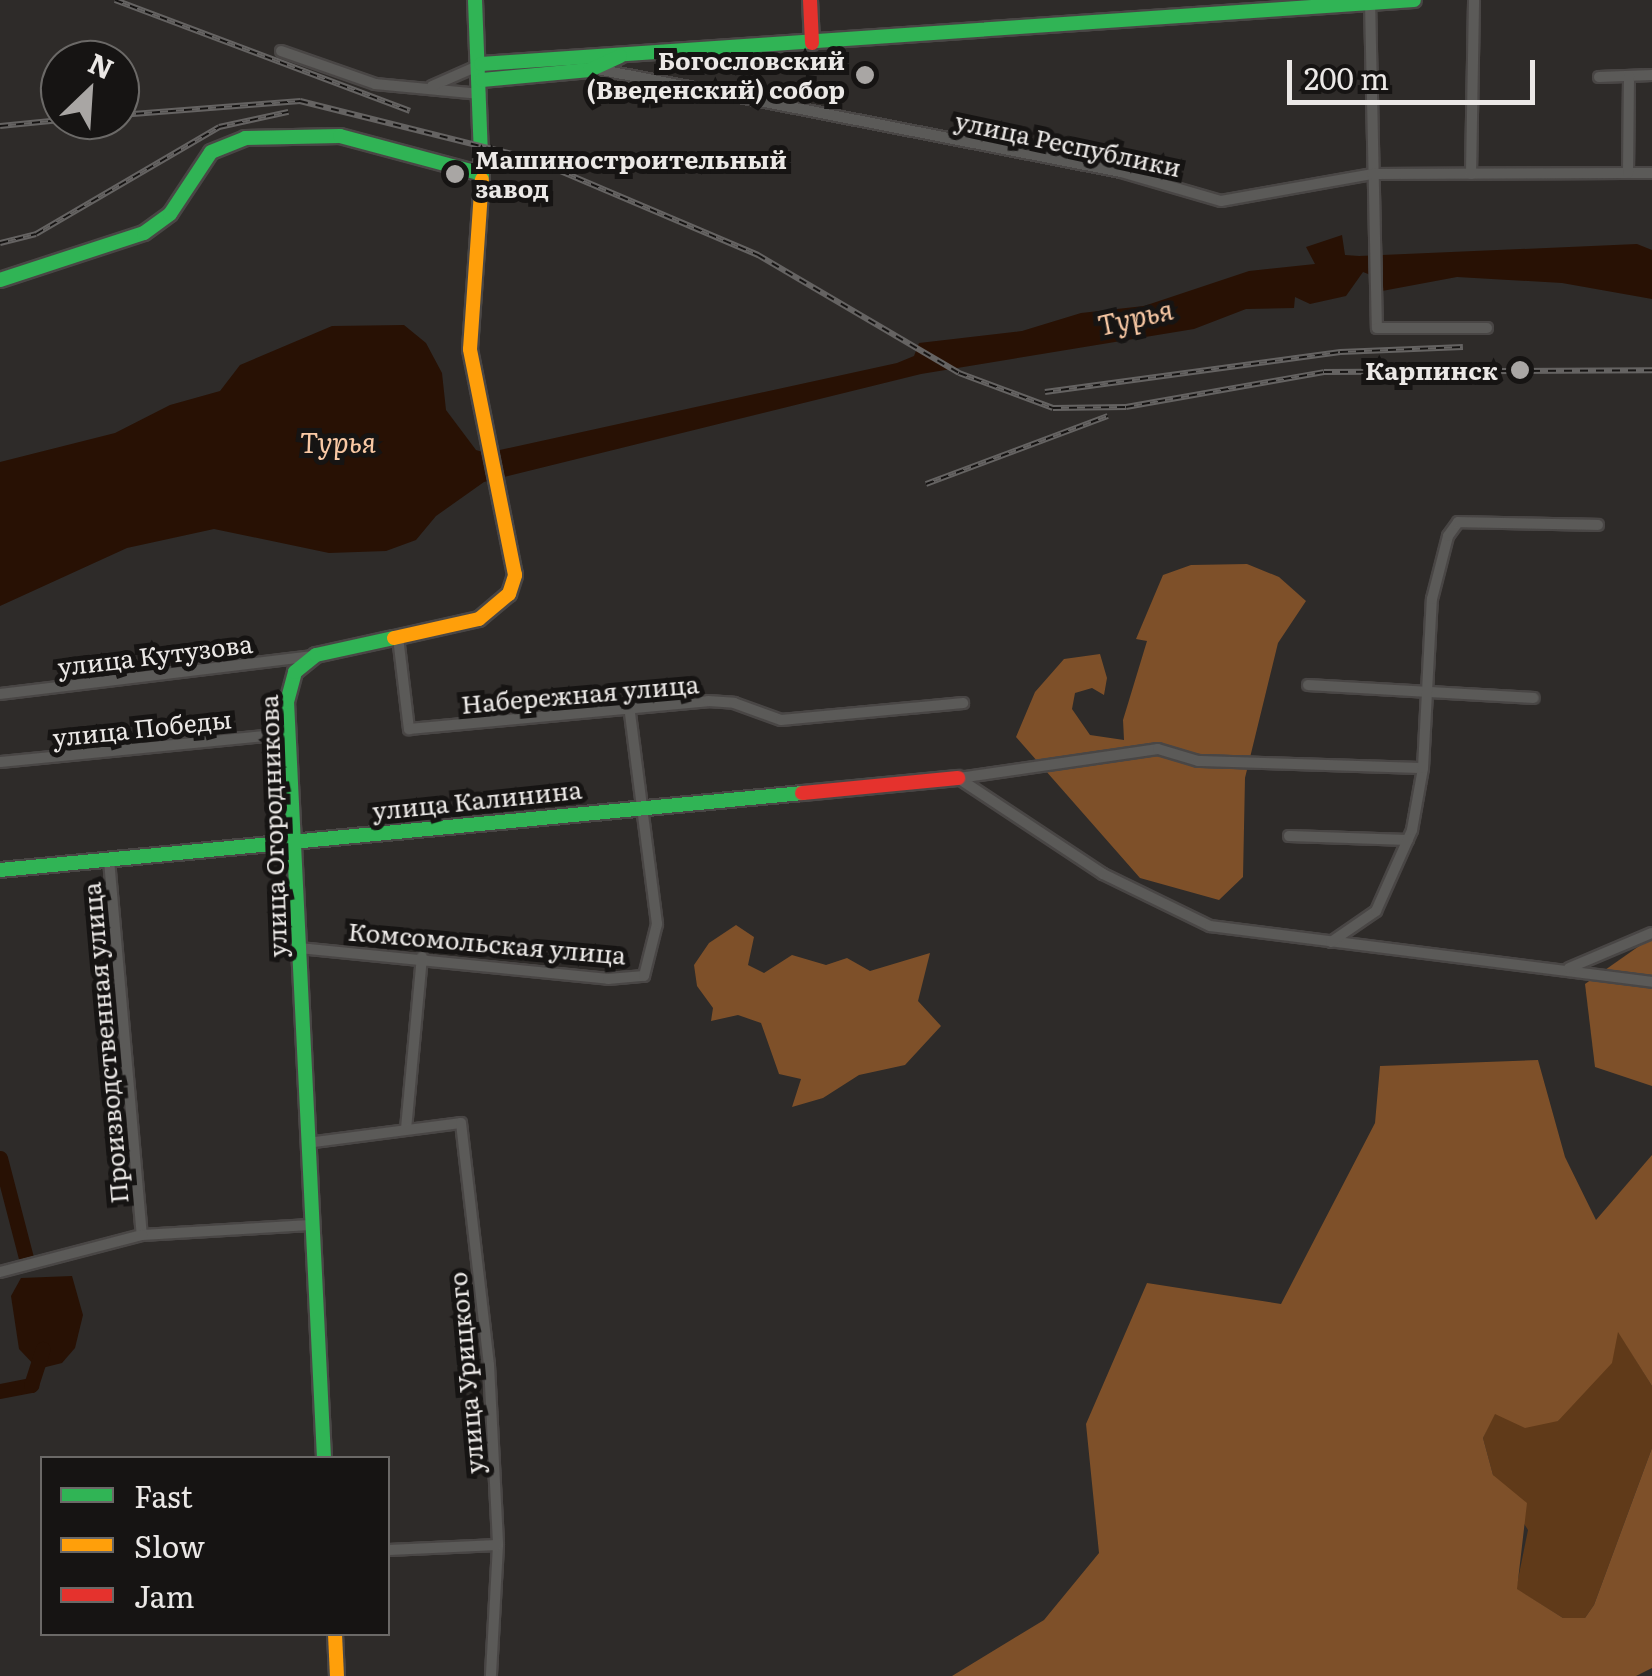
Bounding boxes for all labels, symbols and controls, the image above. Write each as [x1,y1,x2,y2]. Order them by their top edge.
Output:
north arrow [40,40,140,140]
scale bar [1292,40,1540,102]
text: N [82,41,121,89]
place label: Богословский (Введенский) собор [587,46,845,105]
text: 200 m [1304,55,1389,99]
marker: Богословский (Введенский) собор [854,64,876,86]
street label: улица Республики [952,105,1184,183]
place label: Машиностроительный завод [475,145,787,204]
marker: Машиностроительный завод [444,163,466,185]
water label: Турья [1094,291,1176,341]
place label: Карпинск [1365,355,1498,385]
marker: Карпинск [1507,357,1533,383]
water label: Турья [300,424,376,458]
street label: улица Кутузова [56,628,254,682]
street label: Набережная улица [460,669,700,719]
street label: улица Огородникова [253,694,293,958]
street label: улица Победы [51,704,233,752]
street label: улица Калинина [371,774,583,826]
street label: Производственная улица [76,881,134,1205]
street label: Комсомольская улица [347,916,627,970]
street label: улица Урицкого [442,1271,490,1475]
legend [40,1456,390,1636]
text: Fast [134,1473,193,1517]
text: Slow [134,1523,205,1567]
text: Jam [134,1573,194,1617]

